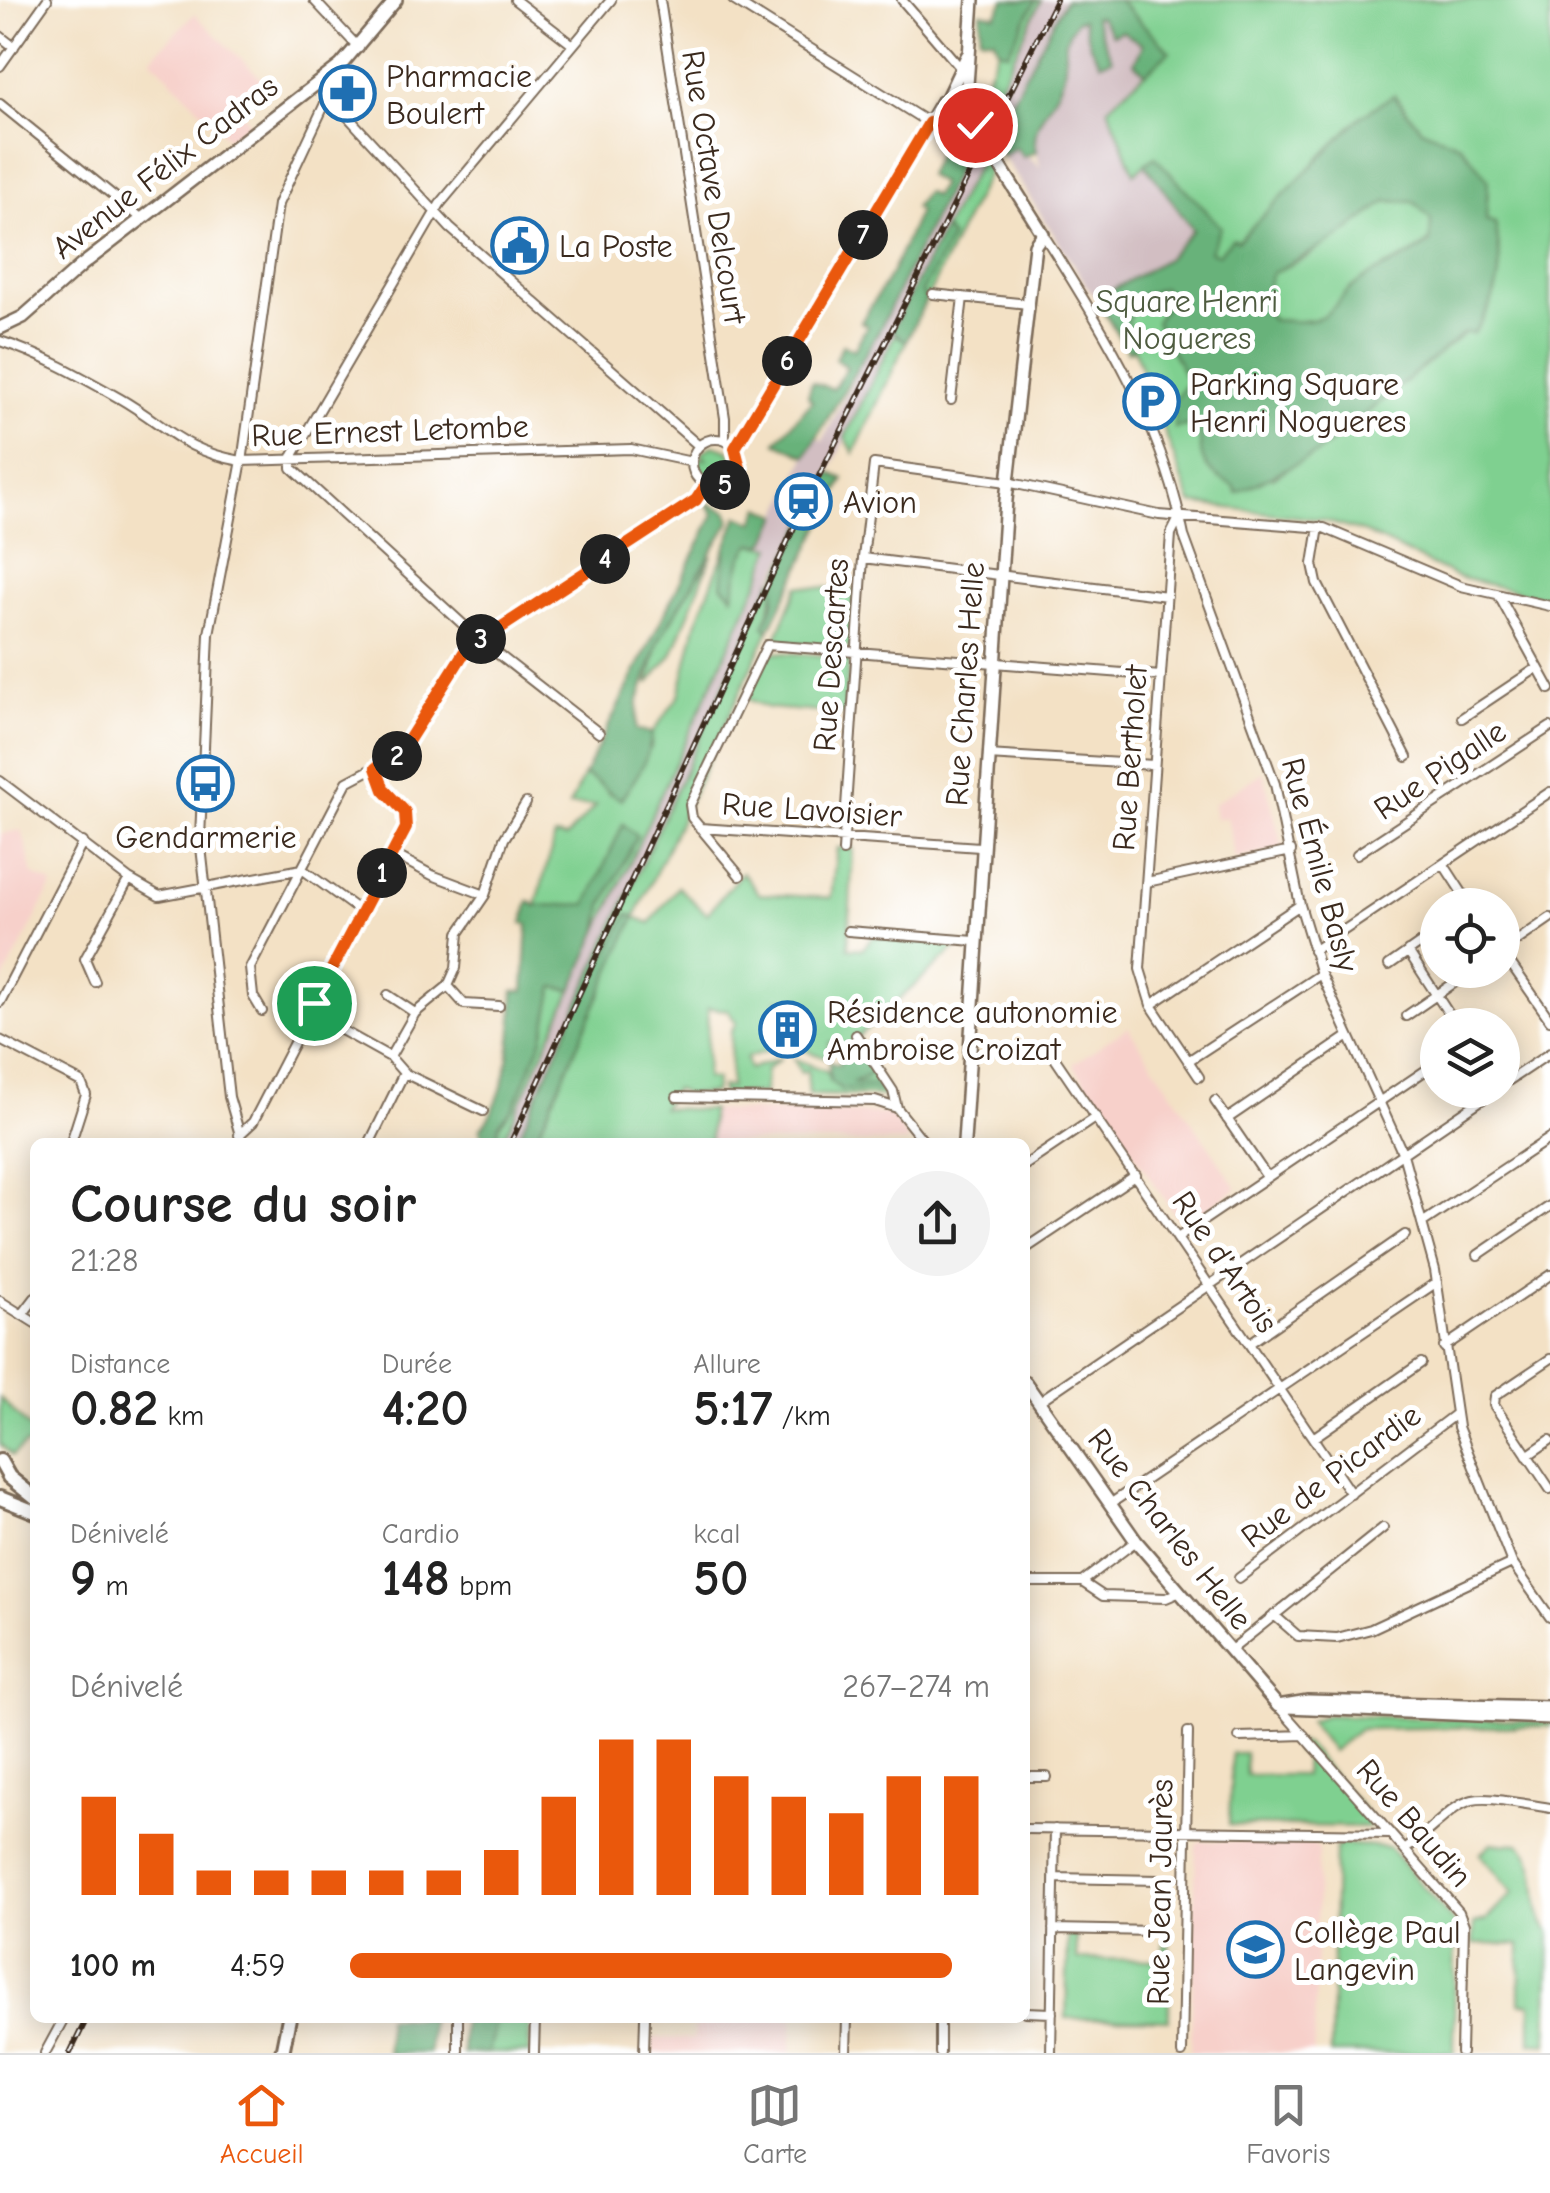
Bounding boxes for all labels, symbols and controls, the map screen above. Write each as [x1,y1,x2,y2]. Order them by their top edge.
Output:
street label: Rue Octave Delcourt [674,48,754,327]
place label: Pharmacie Boulert [386,58,532,132]
pharmacy icon: Pharmacie Boulert [317,64,377,124]
street label: Avenue Félix Cadras [45,67,285,267]
pin [933,83,1018,168]
icon: check [948,98,1003,153]
pin: 7 [838,210,888,260]
public building icon: La Poste [490,216,550,276]
text: 7 [857,219,869,251]
place label: La Poste [559,228,673,265]
park label: Square Henri Nogueres [1096,283,1278,357]
pin: 6 [762,336,812,386]
text: 6 [780,345,794,377]
place label: Parking Square Henri Nogueres [1190,366,1406,440]
parking icon: Parking Square Henri Nogueres [1121,372,1181,432]
street label: Rue Ernest Letombe [251,408,529,454]
pin: 5 [700,460,750,510]
text: 5 [718,469,732,501]
station icon: Avion [774,472,834,532]
place label: Avion [843,484,917,521]
pin: 4 [580,534,630,584]
text: 4 [598,543,612,575]
street label: Rue Descartes [806,557,856,753]
street label: Rue Charles Helle [938,561,992,807]
pin: 3 [456,614,506,664]
text: 3 [474,623,488,655]
street label: Rue Bertholet [1105,663,1155,852]
street label: Rue Pigalle [1367,712,1513,828]
pin: 2 [372,731,422,781]
text: 2 [390,740,404,772]
bus stop icon: Gendarmerie [176,753,236,813]
street label: Rue Émile Basly [1274,754,1367,977]
street label: Rue Lavoisier [721,785,904,835]
place label: Gendarmerie [115,819,297,856]
pin: 1 [357,848,407,898]
text: 1 [376,857,388,889]
map controls [1420,888,1520,1108]
button: locate [1420,888,1520,988]
pin [272,961,357,1046]
icon: arrive [287,976,342,1031]
place label: Résidence autonomie Ambroise Croizat [827,994,1118,1068]
building icon: Résidence autonomie Ambroise Croizat [758,1000,818,1060]
button: layers [1420,1008,1520,1108]
button: share [885,1171,990,1276]
text: Course du soir [70,1172,416,1236]
street label: Rue d'Artois [1164,1184,1286,1340]
text: 21:28 [70,1242,138,1279]
text: Distance [70,1348,170,1380]
text: Durée [382,1348,452,1380]
text: Allure [693,1348,761,1380]
text: 0.82 [70,1380,158,1438]
text: 4:20 [382,1380,469,1438]
text: 5:17 [693,1380,772,1438]
street label: Rue de Picardie [1234,1397,1428,1555]
text: km [158,1400,204,1432]
text: /km [772,1400,831,1432]
street label: Rue Charles Helle [1080,1421,1260,1637]
text: Dénivelé [70,1518,169,1550]
text: Cardio [382,1518,460,1550]
text: kcal [693,1518,740,1550]
text: 9 [70,1550,96,1608]
text: 148 [382,1550,450,1608]
text: 50 [693,1550,748,1608]
text: m [96,1570,129,1602]
text: bpm [450,1570,512,1602]
text: Dénivelé [70,1668,183,1705]
text: 267–274 m [842,1668,990,1705]
street label: Rue Baudin [1349,1752,1479,1894]
street label: Rue Jean Jaurès [1140,1779,1180,2005]
place label: Collège Paul Langevin [1294,1914,1461,1988]
school or university icon: Collège Paul Langevin [1225,1920,1285,1980]
text: 100 m [70,1947,156,1984]
text: 4:59 [230,1947,286,1984]
tab: Accueil [220,2078,304,2170]
tab: Carte [743,2078,807,2170]
tab: Favoris [1246,2078,1330,2170]

